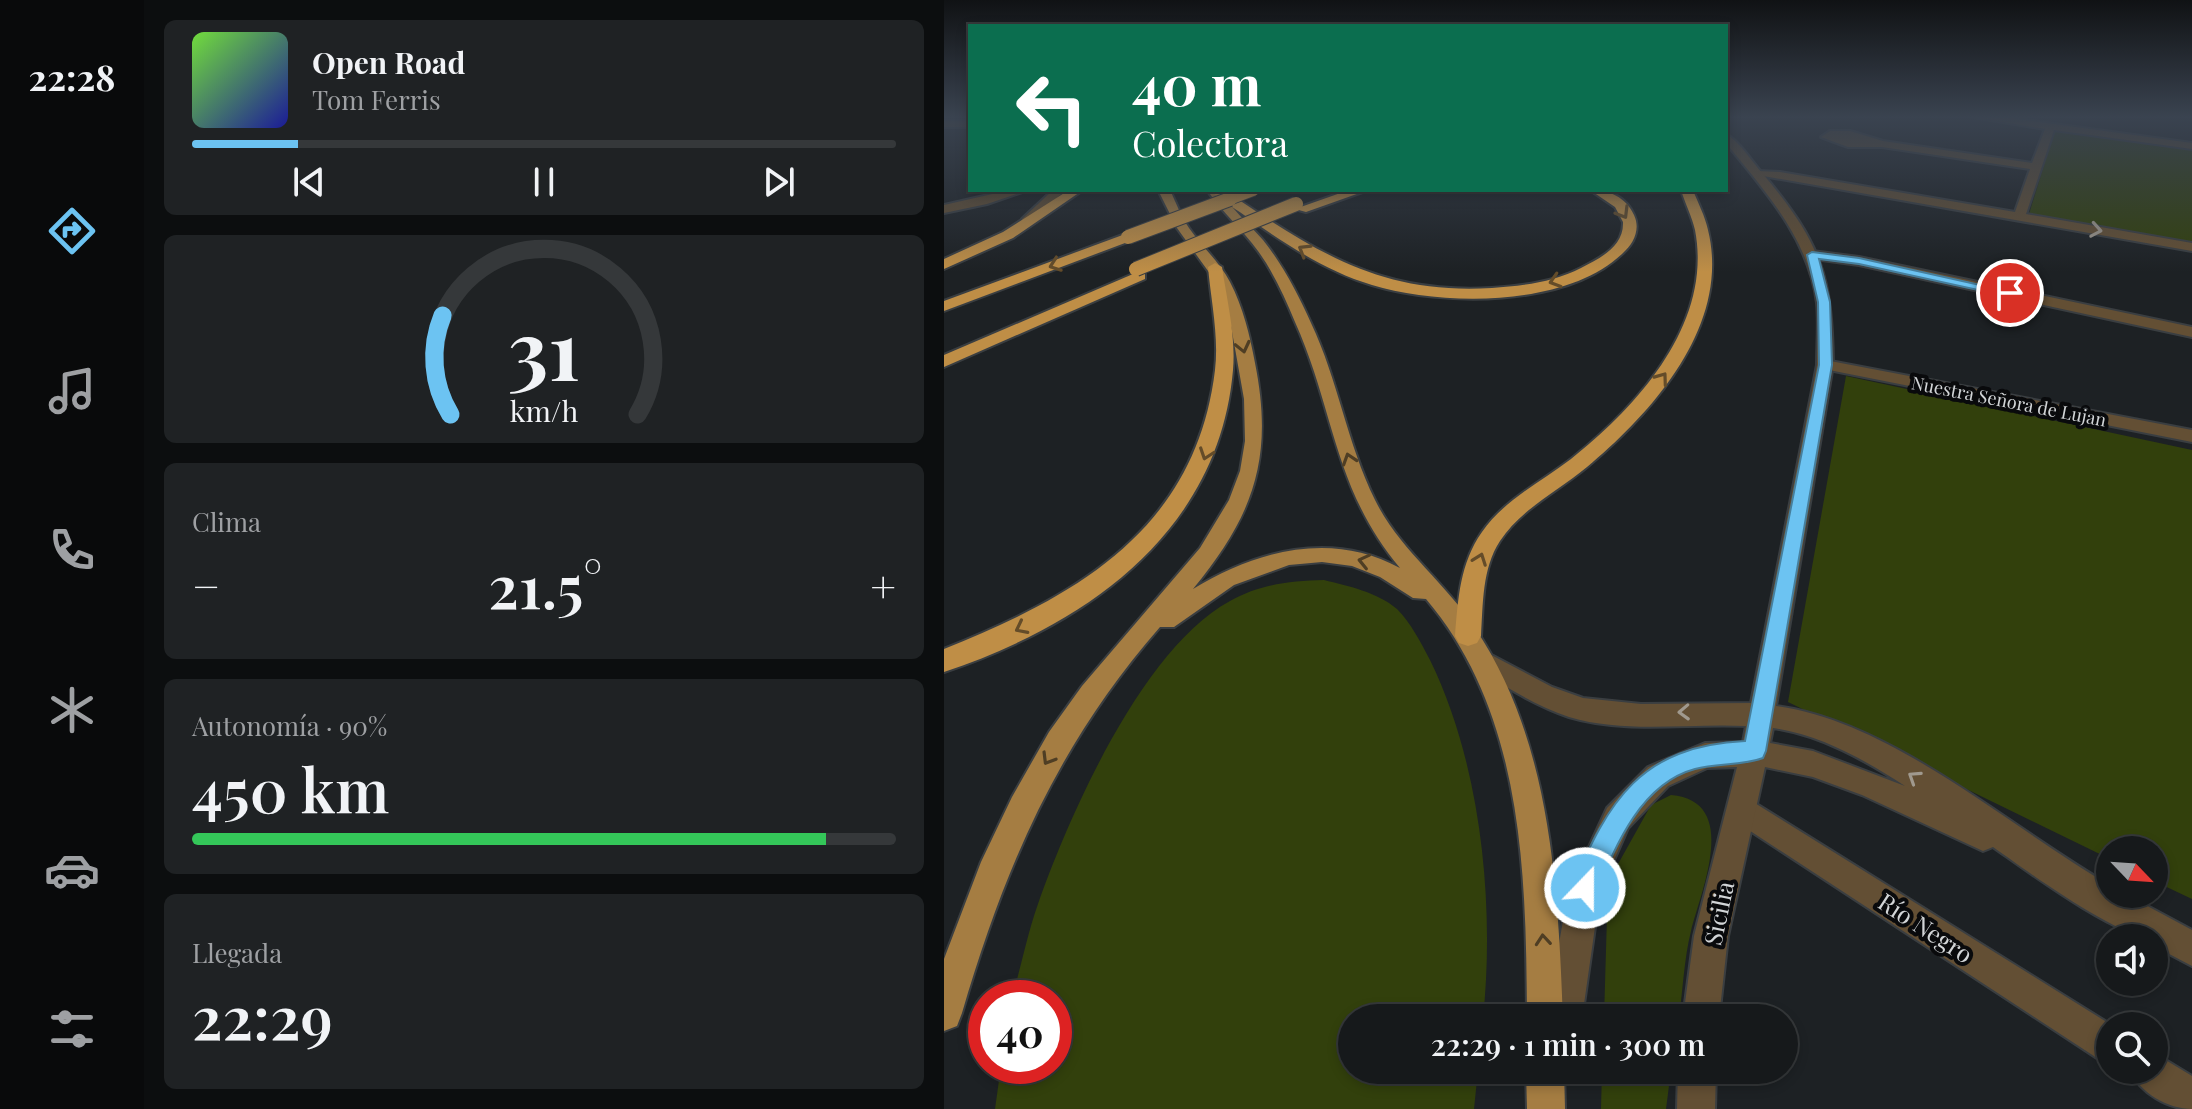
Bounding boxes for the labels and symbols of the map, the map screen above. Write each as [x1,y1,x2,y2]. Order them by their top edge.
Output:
one-way arrow [1613,204,1628,218]
one-way arrow [2089,221,2103,238]
one-way arrow [1298,244,1313,260]
one-way arrow [1049,255,1063,272]
pin [1976,259,2044,327]
one-way arrow [1549,272,1563,288]
one-way arrow [1234,339,1251,353]
street label: Nuestra Señora de Lujan [1910,370,2109,432]
one-way arrow [1653,372,1667,387]
one-way arrow [1200,447,1216,461]
one-way arrow [1342,453,1358,466]
one-way arrow [1471,553,1487,567]
one-way arrow [1357,554,1371,571]
one-way arrow [1015,619,1030,634]
one-way arrow [1677,704,1690,721]
one-way arrow [1042,750,1058,765]
one-way arrow [1908,772,1923,787]
north arrow [2096,836,2168,908]
position arrow [1543,846,1627,930]
street label: Sicilia [1696,878,1740,948]
street label: Río Negro [1873,885,1979,969]
one-way arrow [1534,933,1551,946]
speed limit sign: 40 [968,980,1072,1084]

